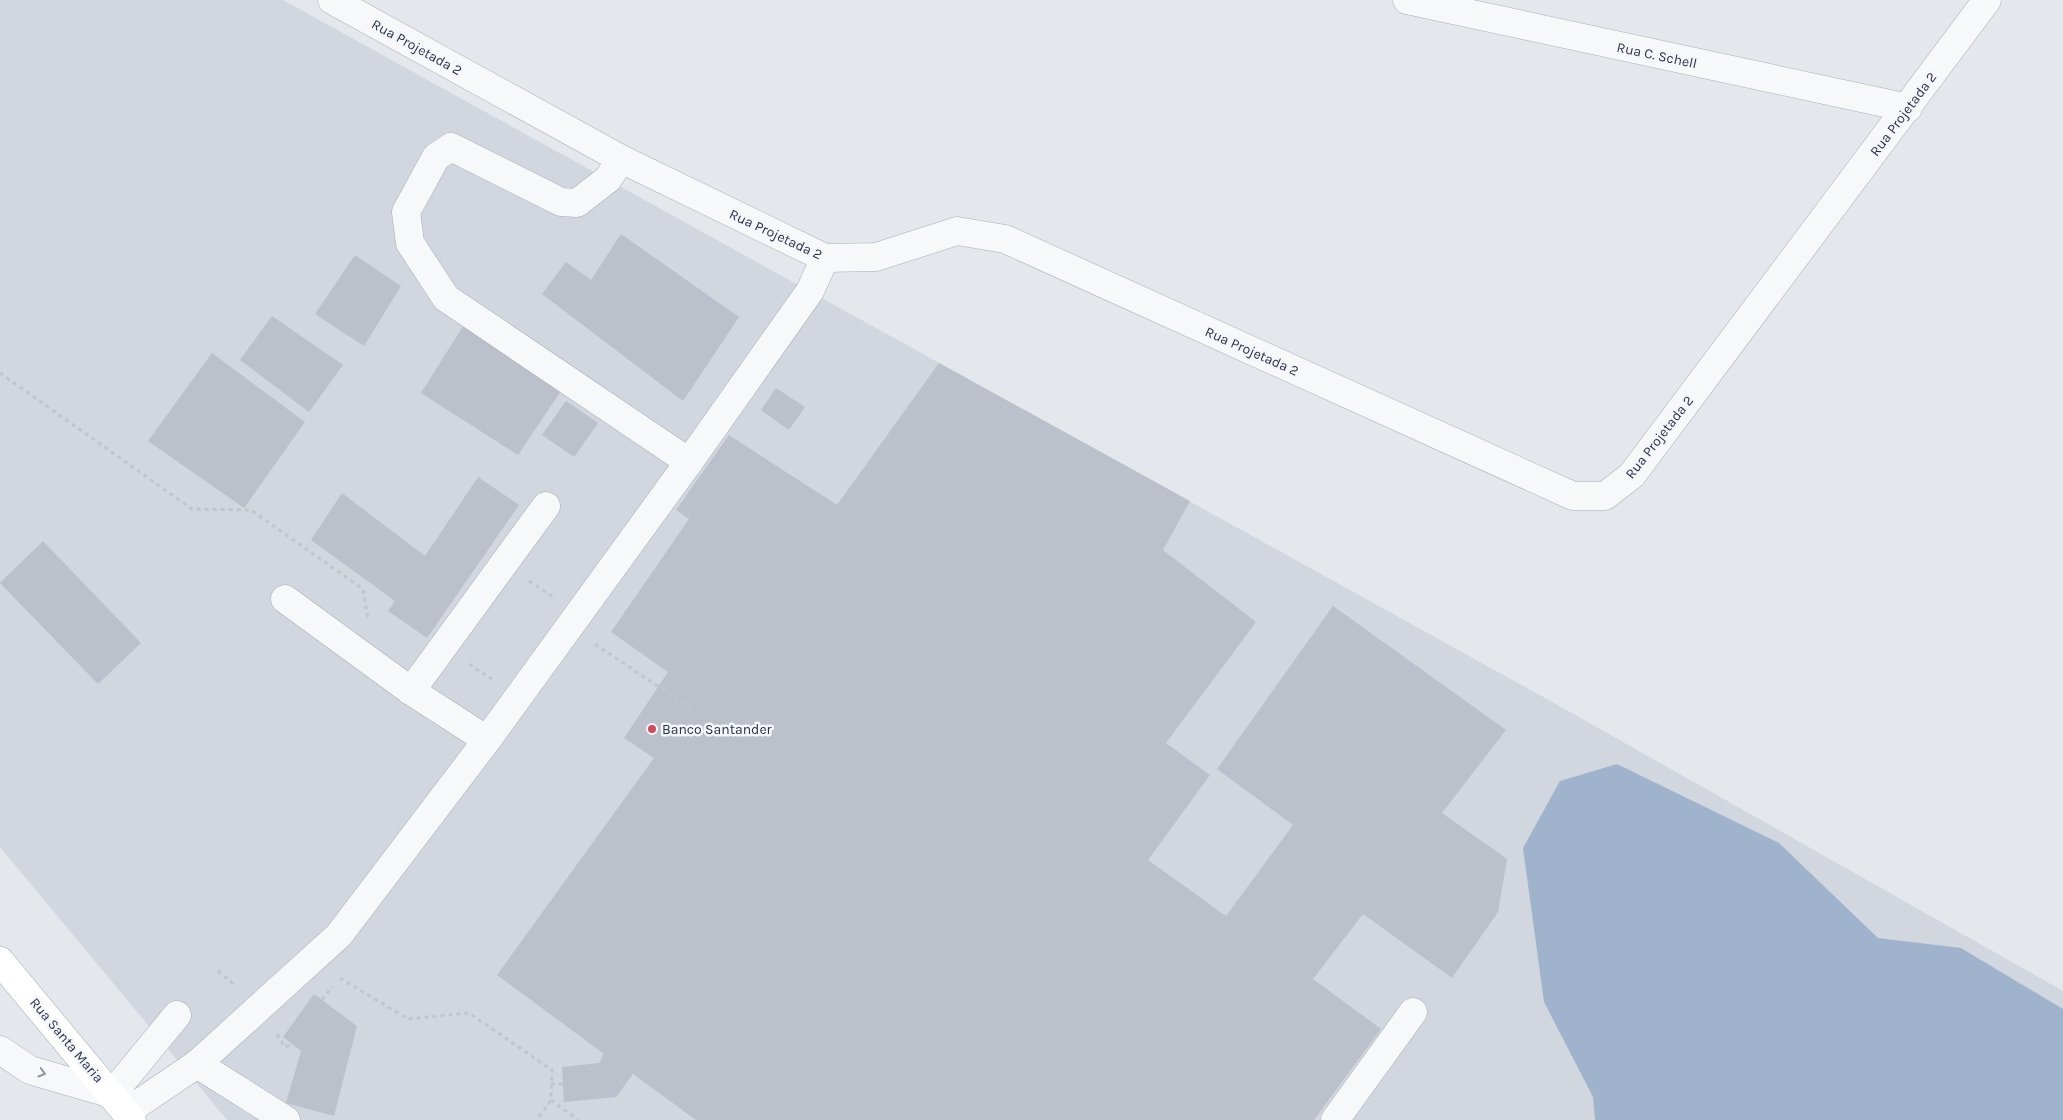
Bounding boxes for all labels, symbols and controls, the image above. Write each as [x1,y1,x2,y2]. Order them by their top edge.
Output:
street label: Rua Projetada 2 [369,16,465,79]
street label: Rua C. Schell [1615,39,1699,72]
street label: Rua Projetada 2 [1866,69,1940,160]
street label: Rua Projetada 2 [727,206,825,263]
street label: Rua Projetada 2 [1202,323,1301,380]
street label: Rua Projetada 2 [1622,392,1697,482]
place label: Banco Santander [662,721,773,738]
marker: Banco Santander [646,723,658,735]
street label: Rua Santa Maria [26,994,107,1086]
one-way arrow [37,1068,46,1078]

